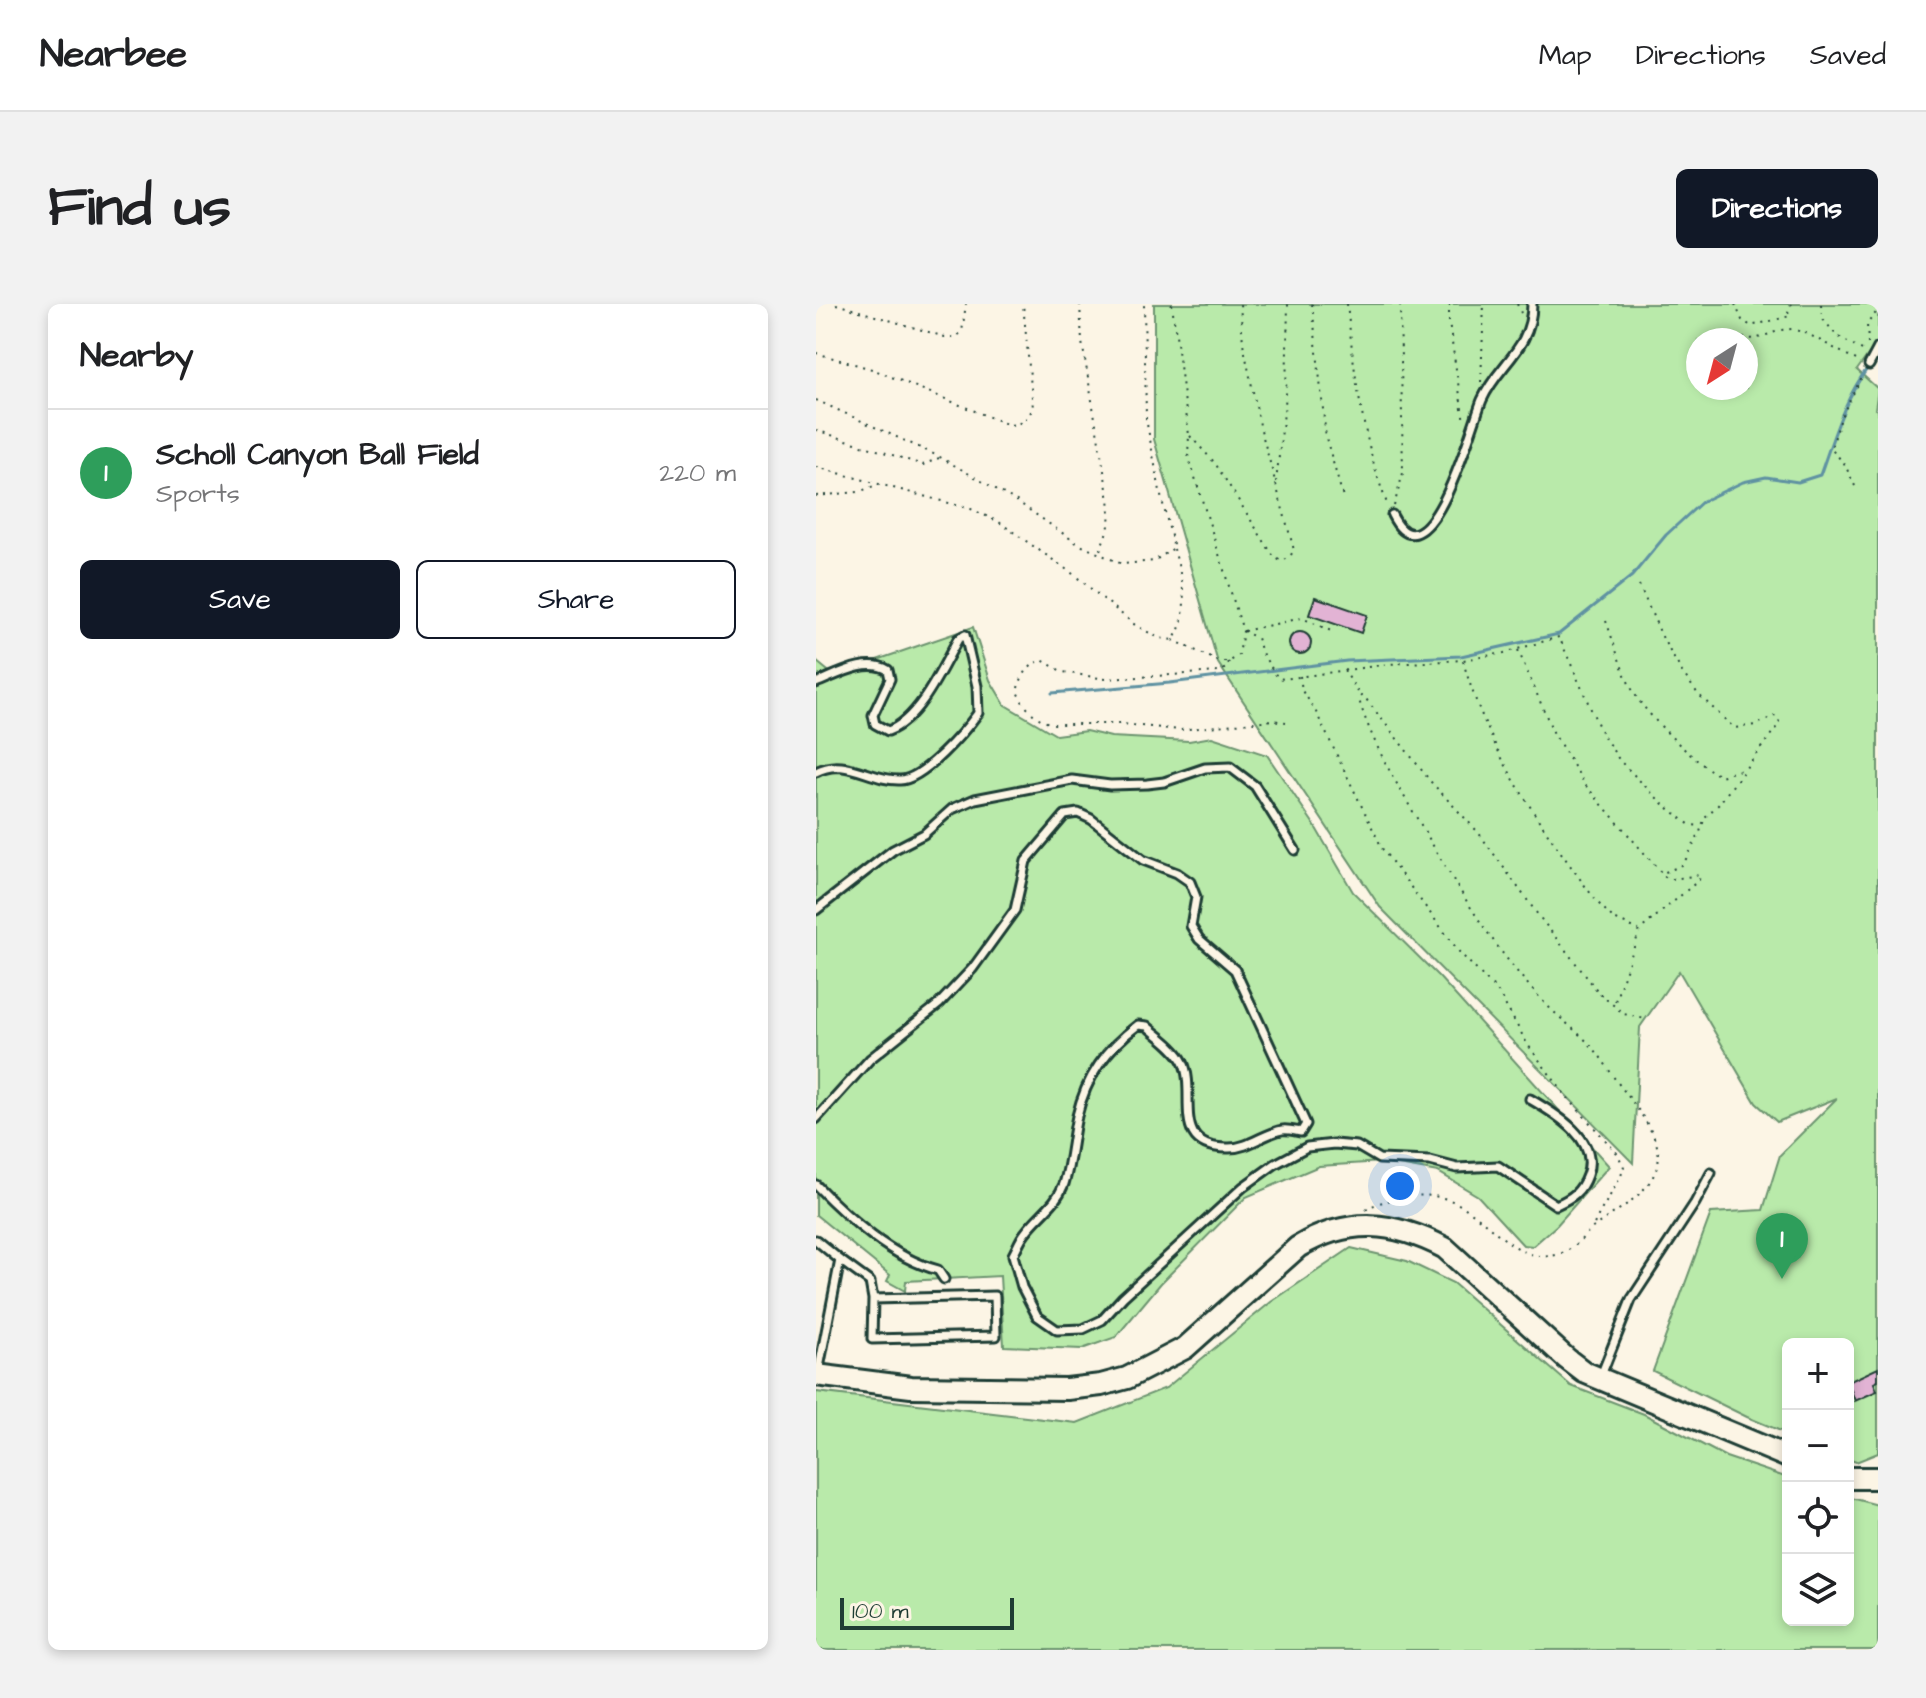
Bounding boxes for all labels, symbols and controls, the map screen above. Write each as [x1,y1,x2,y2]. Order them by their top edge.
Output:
text: Nearbee [40,29,187,81]
text: Map [1539,36,1592,75]
text: Directions [1636,36,1766,75]
text: Saved [1810,36,1886,75]
text: Find us [48,169,231,247]
button: Directions [1676,169,1878,248]
north arrow [1686,328,1758,400]
text: Nearby [80,332,194,380]
text: Scholl Canyon Ball Field [156,434,479,476]
text: 1 [104,455,108,491]
text: 220 m [659,455,736,491]
text: Sports [156,476,240,512]
button: Save [80,560,400,639]
button: Share [416,560,736,639]
your location [1380,1166,1420,1206]
pin: 1 [1756,1213,1808,1279]
map controls [1782,1338,1854,1626]
button: + [1782,1338,1854,1410]
button: − [1782,1410,1854,1482]
button: locate [1782,1482,1854,1554]
button: layers [1782,1554,1854,1626]
scale bar [840,1594,1014,1630]
text: 100 m [852,1596,909,1627]

